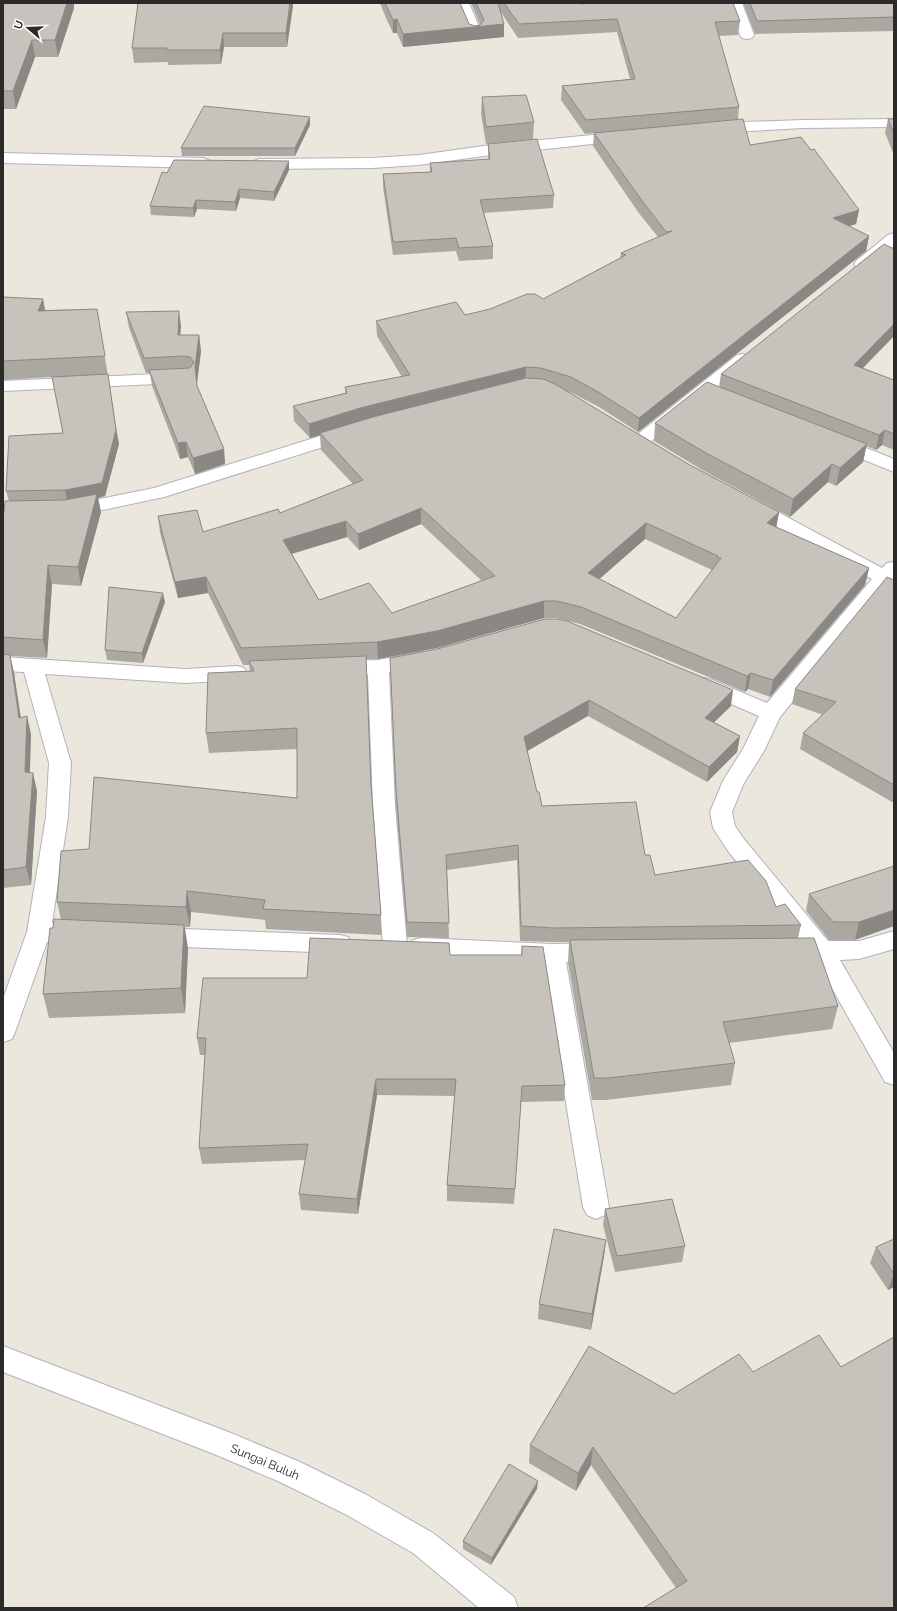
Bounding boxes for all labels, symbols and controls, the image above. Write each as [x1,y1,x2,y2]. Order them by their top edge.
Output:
north arrow [8,8,48,48]
text: U [12,19,27,31]
street label: Sungai Buluh [228,1441,302,1483]

